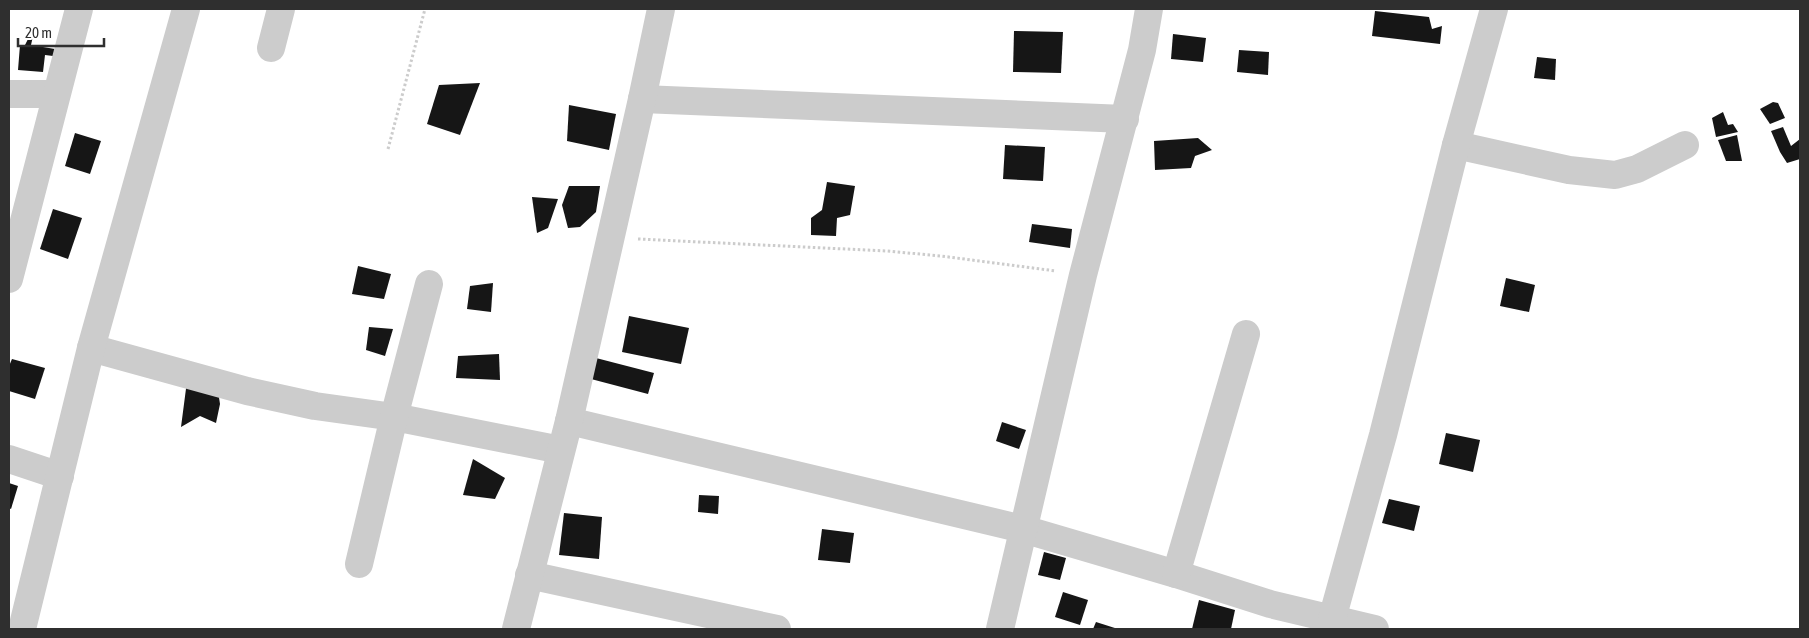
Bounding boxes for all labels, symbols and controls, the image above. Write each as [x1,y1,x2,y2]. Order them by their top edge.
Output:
scale bar [18,15,104,47]
text: 20 m [25,24,52,41]

